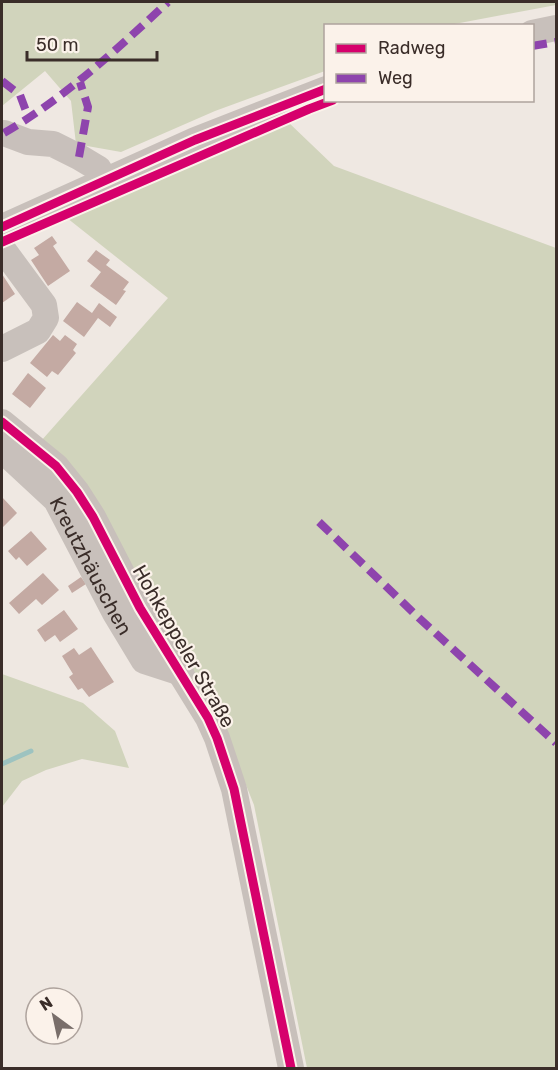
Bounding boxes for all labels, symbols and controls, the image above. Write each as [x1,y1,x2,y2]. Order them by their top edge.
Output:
scale bar [27,24,158,62]
legend [324,24,534,102]
text: 50 m [36,34,79,56]
text: Radweg [378,37,445,59]
text: Weg [378,67,413,89]
street label: Kreutzhäuschen [44,493,137,639]
street label: Hohkeppeler Straße [128,560,240,732]
north arrow [24,986,84,1046]
text: N [36,993,56,1015]

